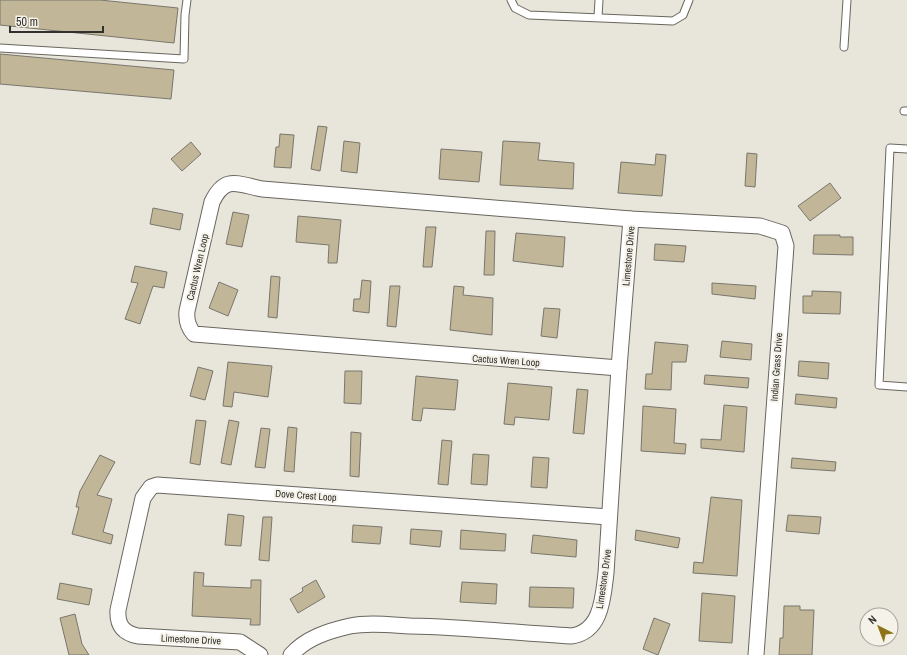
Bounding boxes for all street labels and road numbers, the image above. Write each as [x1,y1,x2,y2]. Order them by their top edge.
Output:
street label: Limestone Drive [619,225,638,287]
street label: Cactus Wren Loop [184,232,212,302]
street label: Indian Grass Drive [768,332,785,402]
street label: Cactus Wren Loop [472,352,541,369]
street label: Dove Crest Loop [275,487,338,504]
street label: Limestone Drive [593,548,614,610]
street label: Limestone Drive [161,631,222,648]

